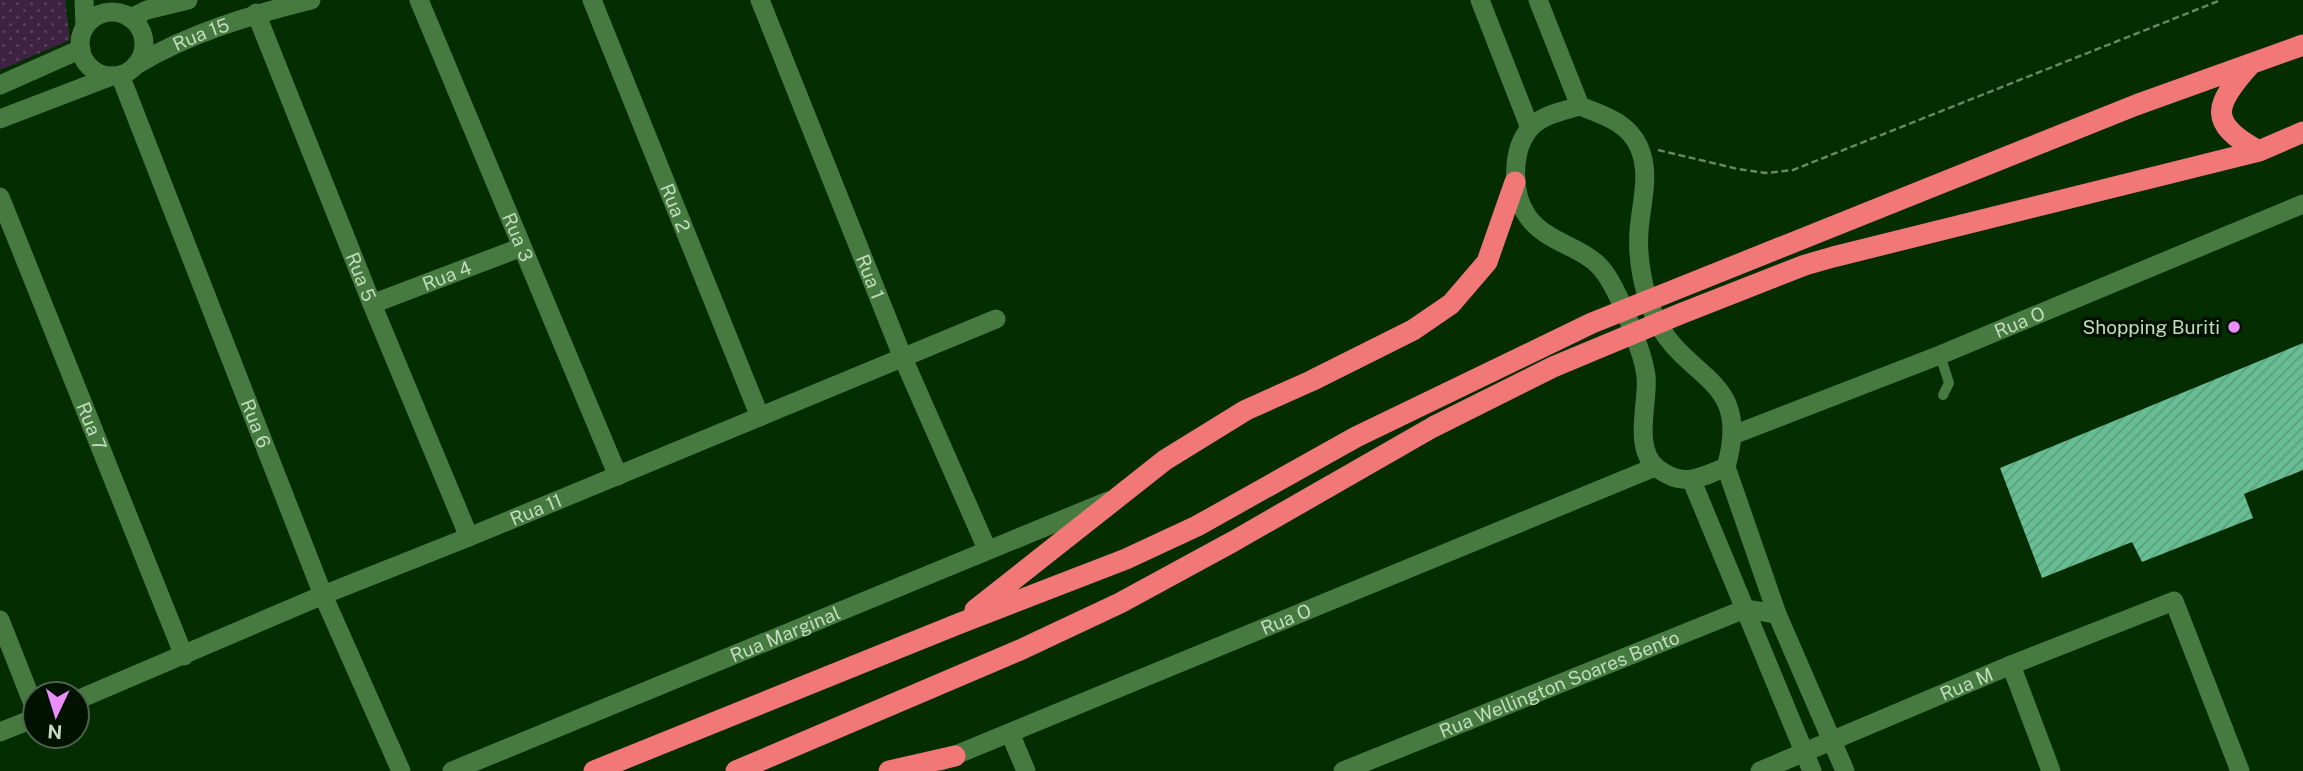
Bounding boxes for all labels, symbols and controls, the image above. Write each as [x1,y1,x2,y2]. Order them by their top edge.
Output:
street label: Rua 15 [169,13,232,55]
street label: Rua 2 [656,180,695,235]
street label: Rua 3 [498,209,538,265]
street label: Rua 5 [341,249,381,305]
street label: Rua 1 [852,251,889,302]
street label: Rua 4 [419,256,474,295]
street label: Rua O [1991,302,2048,342]
place label: Shopping Buriti [2083,316,2220,338]
marker: Shopping Buriti [2226,319,2242,335]
street label: Rua 6 [237,396,275,451]
street label: Rua 7 [72,399,111,454]
street label: Rua 11 [507,489,565,530]
street label: Rua O [1257,599,1315,639]
street label: Rua Marginal [727,602,843,666]
street label: Rua Wellington Soares Bento [1436,626,1682,742]
street label: Rua M [1936,663,1996,705]
north arrow [21,680,91,750]
text: N [47,720,63,743]

